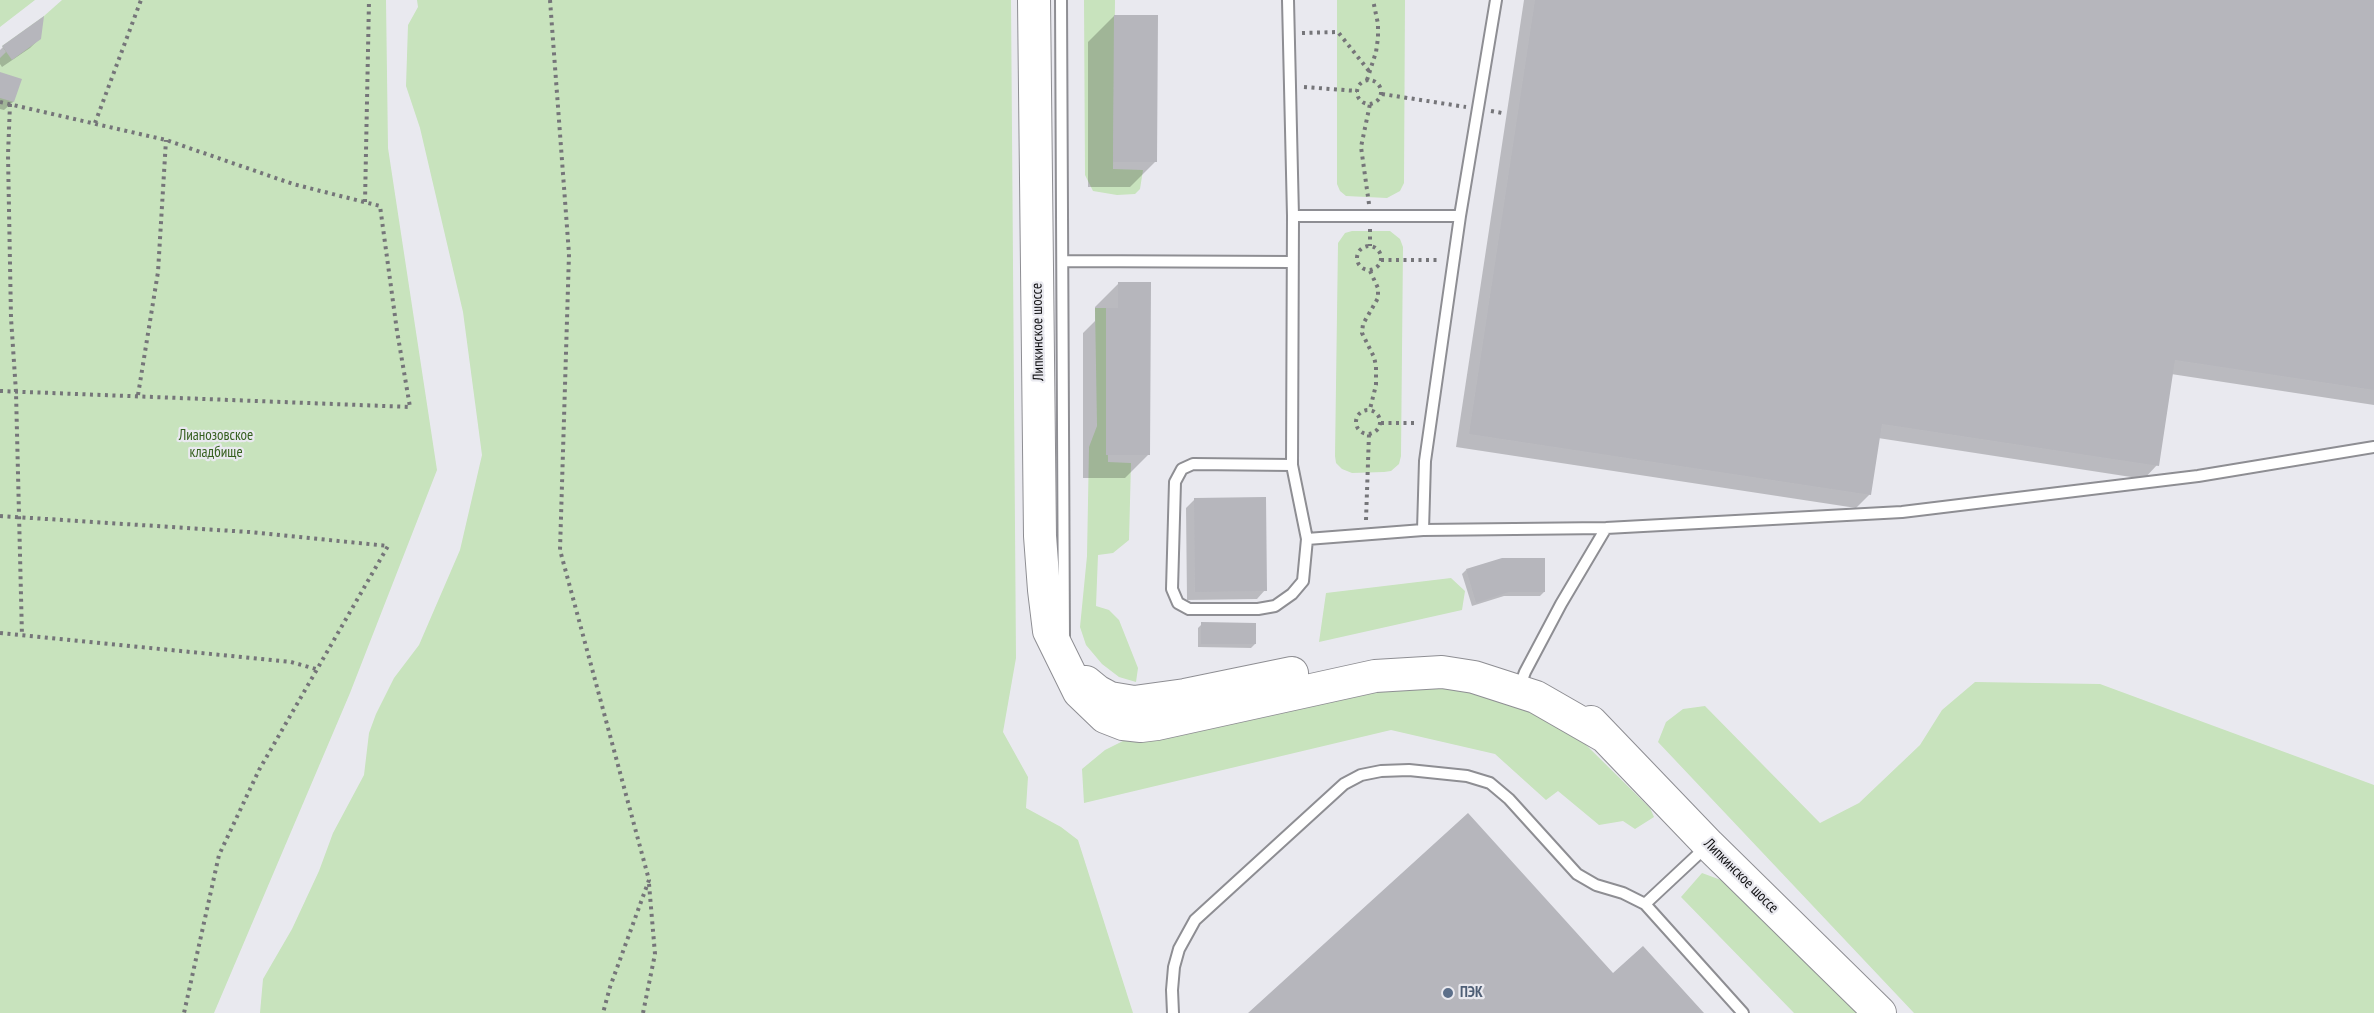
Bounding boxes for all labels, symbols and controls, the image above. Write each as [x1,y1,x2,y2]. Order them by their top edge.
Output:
street label: Липкинское шоссе [1028,283,1048,381]
park label: Лианозовское кладбище [179,427,253,462]
street label: Липкинское шоссе [1700,835,1782,917]
place label: ПЭК [1460,984,1483,1002]
marker: ПЭК [1441,986,1455,1000]

